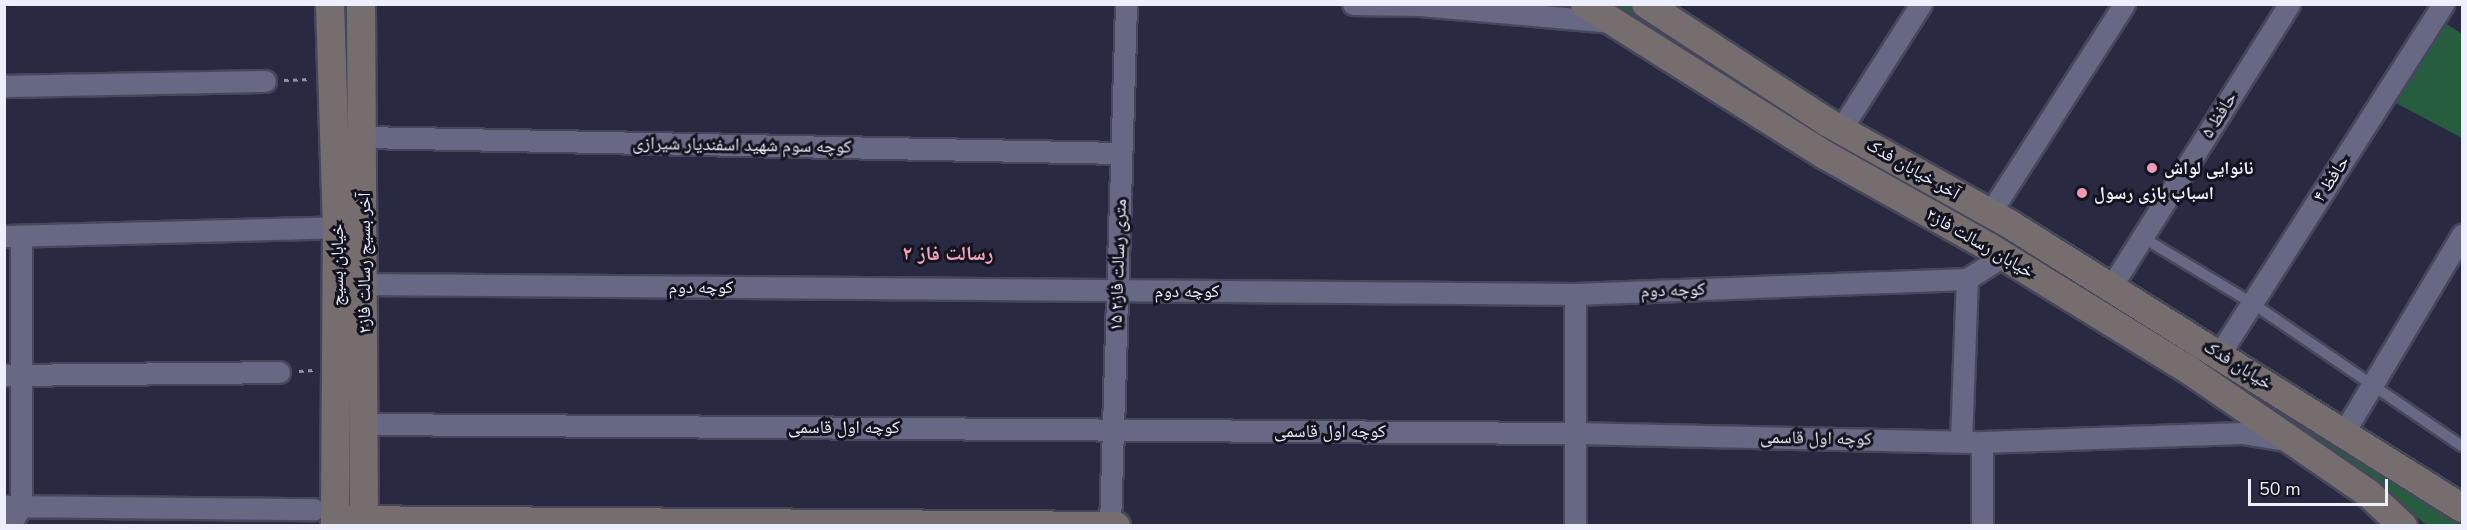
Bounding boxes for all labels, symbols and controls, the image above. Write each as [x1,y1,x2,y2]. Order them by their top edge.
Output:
street label: حافظ ۵ [2197,88,2241,142]
street label: کوچه سوم شهید اسفندیار شیرازی [632,132,852,158]
street label: آخر خیابان فدک [1863,134,1963,204]
street label: حافظ ۴ [2308,152,2354,206]
place label: نانوایی لواش [2164,157,2253,179]
marker: نانوایی لواش [2145,161,2159,175]
place label: اسباب بازی رسول [2094,182,2214,204]
marker: اسباب بازی رسول [2075,186,2089,200]
street label: آخر بسیج رسالت فاز۲ [353,192,375,334]
street label: ۱۵ متری رسالت فاز۲ [1105,199,1131,331]
street label: خیابان رسالت فاز۲ [1922,203,2038,283]
street label: خیابان بسیج [326,224,348,306]
district label: رسالت فاز ۲ [903,241,993,265]
street label: کوچه دوم [669,276,733,298]
street label: کوچه دوم [1640,278,1706,302]
street label: کوچه دوم [1155,280,1219,302]
street label: خیابان فدک [2200,336,2276,394]
street label: کوچه اول قاسمی [788,416,900,438]
street label: کوچه اول قاسمی [1274,420,1386,442]
street label: کوچه اول قاسمی [1760,426,1872,450]
scale bar [2251,467,2390,505]
text: 50 m [2259,477,2301,501]

